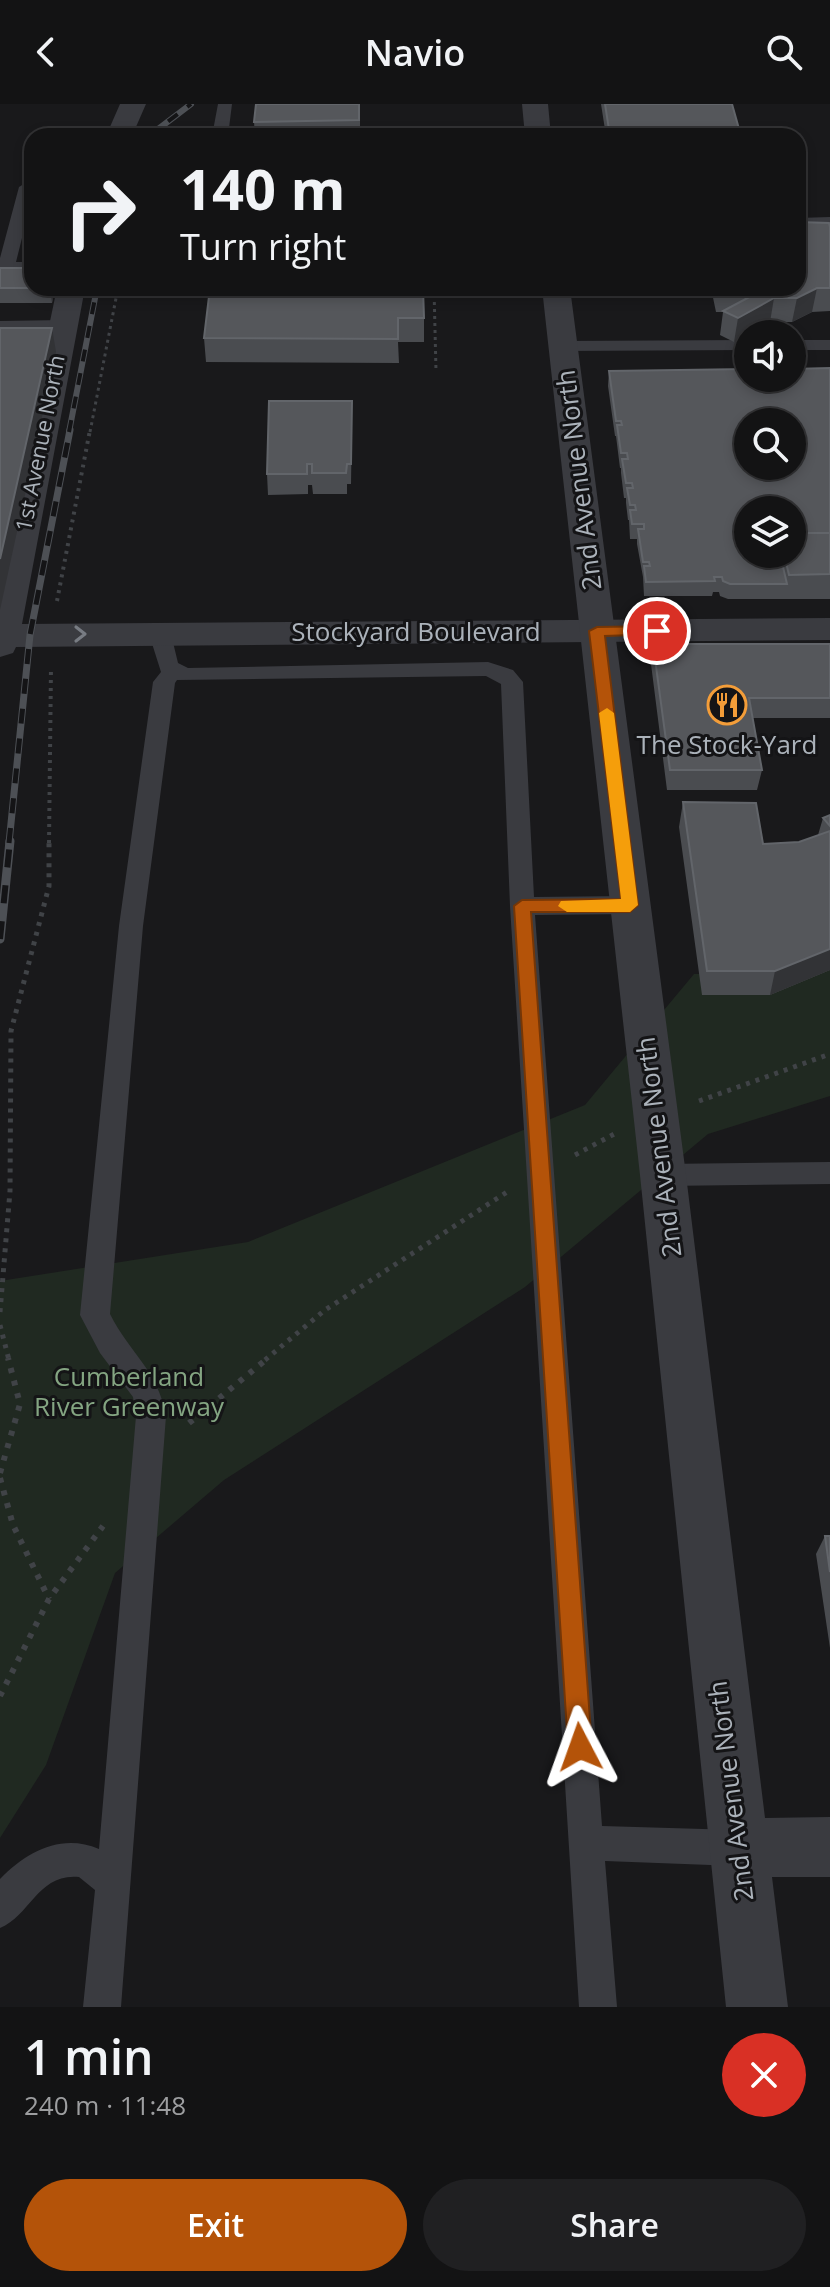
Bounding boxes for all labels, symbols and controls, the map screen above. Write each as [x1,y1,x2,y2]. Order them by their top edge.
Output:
text: Navio [365,28,465,77]
icon: back [24,30,68,74]
icon: search [762,30,806,74]
text: 140 m [180,150,346,226]
icon: right [48,160,152,264]
text: Turn right [180,222,346,271]
map controls [734,320,806,568]
button: sound [734,320,806,392]
street label: 1st Avenue North [7,352,71,534]
street label: 2nd Avenue North [547,368,609,592]
button: search [734,408,806,480]
button: layers [734,496,806,568]
pin [623,597,691,665]
icon: arrive [635,609,679,653]
street label: Stockyard Boulevard [291,613,541,649]
one-way arrow [74,625,87,643]
restaurant icon: The Stock-Yard [706,684,748,726]
place label: The Stock-Yard [637,726,817,762]
street label: 2nd Avenue North [627,1035,689,1259]
park label: Cumberland River Greenway [34,1358,225,1424]
street label: 2nd Avenue North [699,1679,761,1903]
position arrow [538,1705,622,1789]
text: 1 min [24,2024,154,2089]
button: close [722,2033,806,2117]
text: 240 m · 11:48 [24,2087,186,2123]
button: Exit [24,2179,407,2271]
button: Share [423,2179,806,2271]

